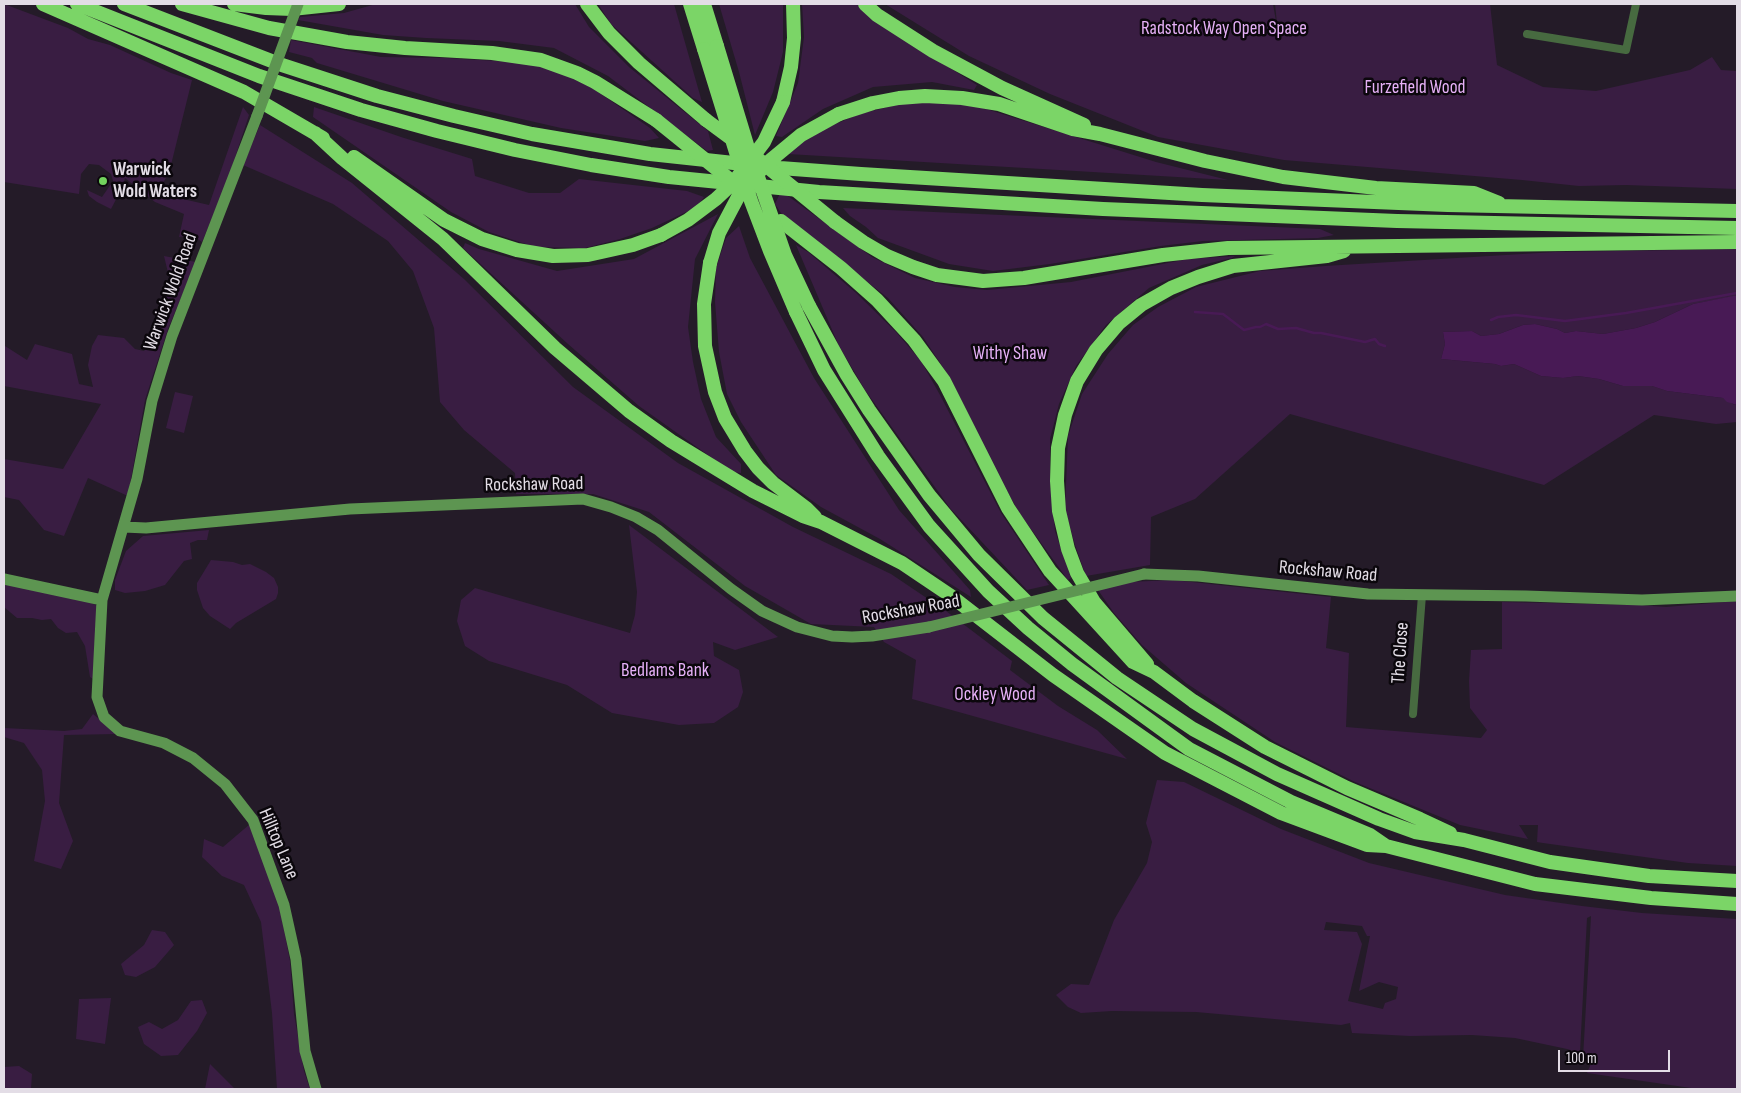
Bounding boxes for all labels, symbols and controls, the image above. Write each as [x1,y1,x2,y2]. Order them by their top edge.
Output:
park label: Radstock Way Open Space [1141,18,1307,40]
park label: Furzefield Wood [1365,77,1465,99]
place label: Warwick Wold Waters [113,159,197,203]
marker: Warwick Wold Waters [97,175,109,187]
street label: Warwick Wold Road [139,230,203,354]
park label: Withy Shaw [973,343,1047,365]
street label: Rockshaw Road [485,473,583,497]
street label: Rockshaw Road [1278,556,1378,588]
street label: Rockshaw Road [861,590,961,630]
street label: The Close [1387,622,1415,684]
park label: Bedlams Bank [621,660,709,682]
park label: Ockley Wood [954,684,1036,706]
street label: Hilltop Lane [253,805,303,883]
scale bar [1561,1040,1674,1072]
text: 100 m [1566,1049,1597,1068]

